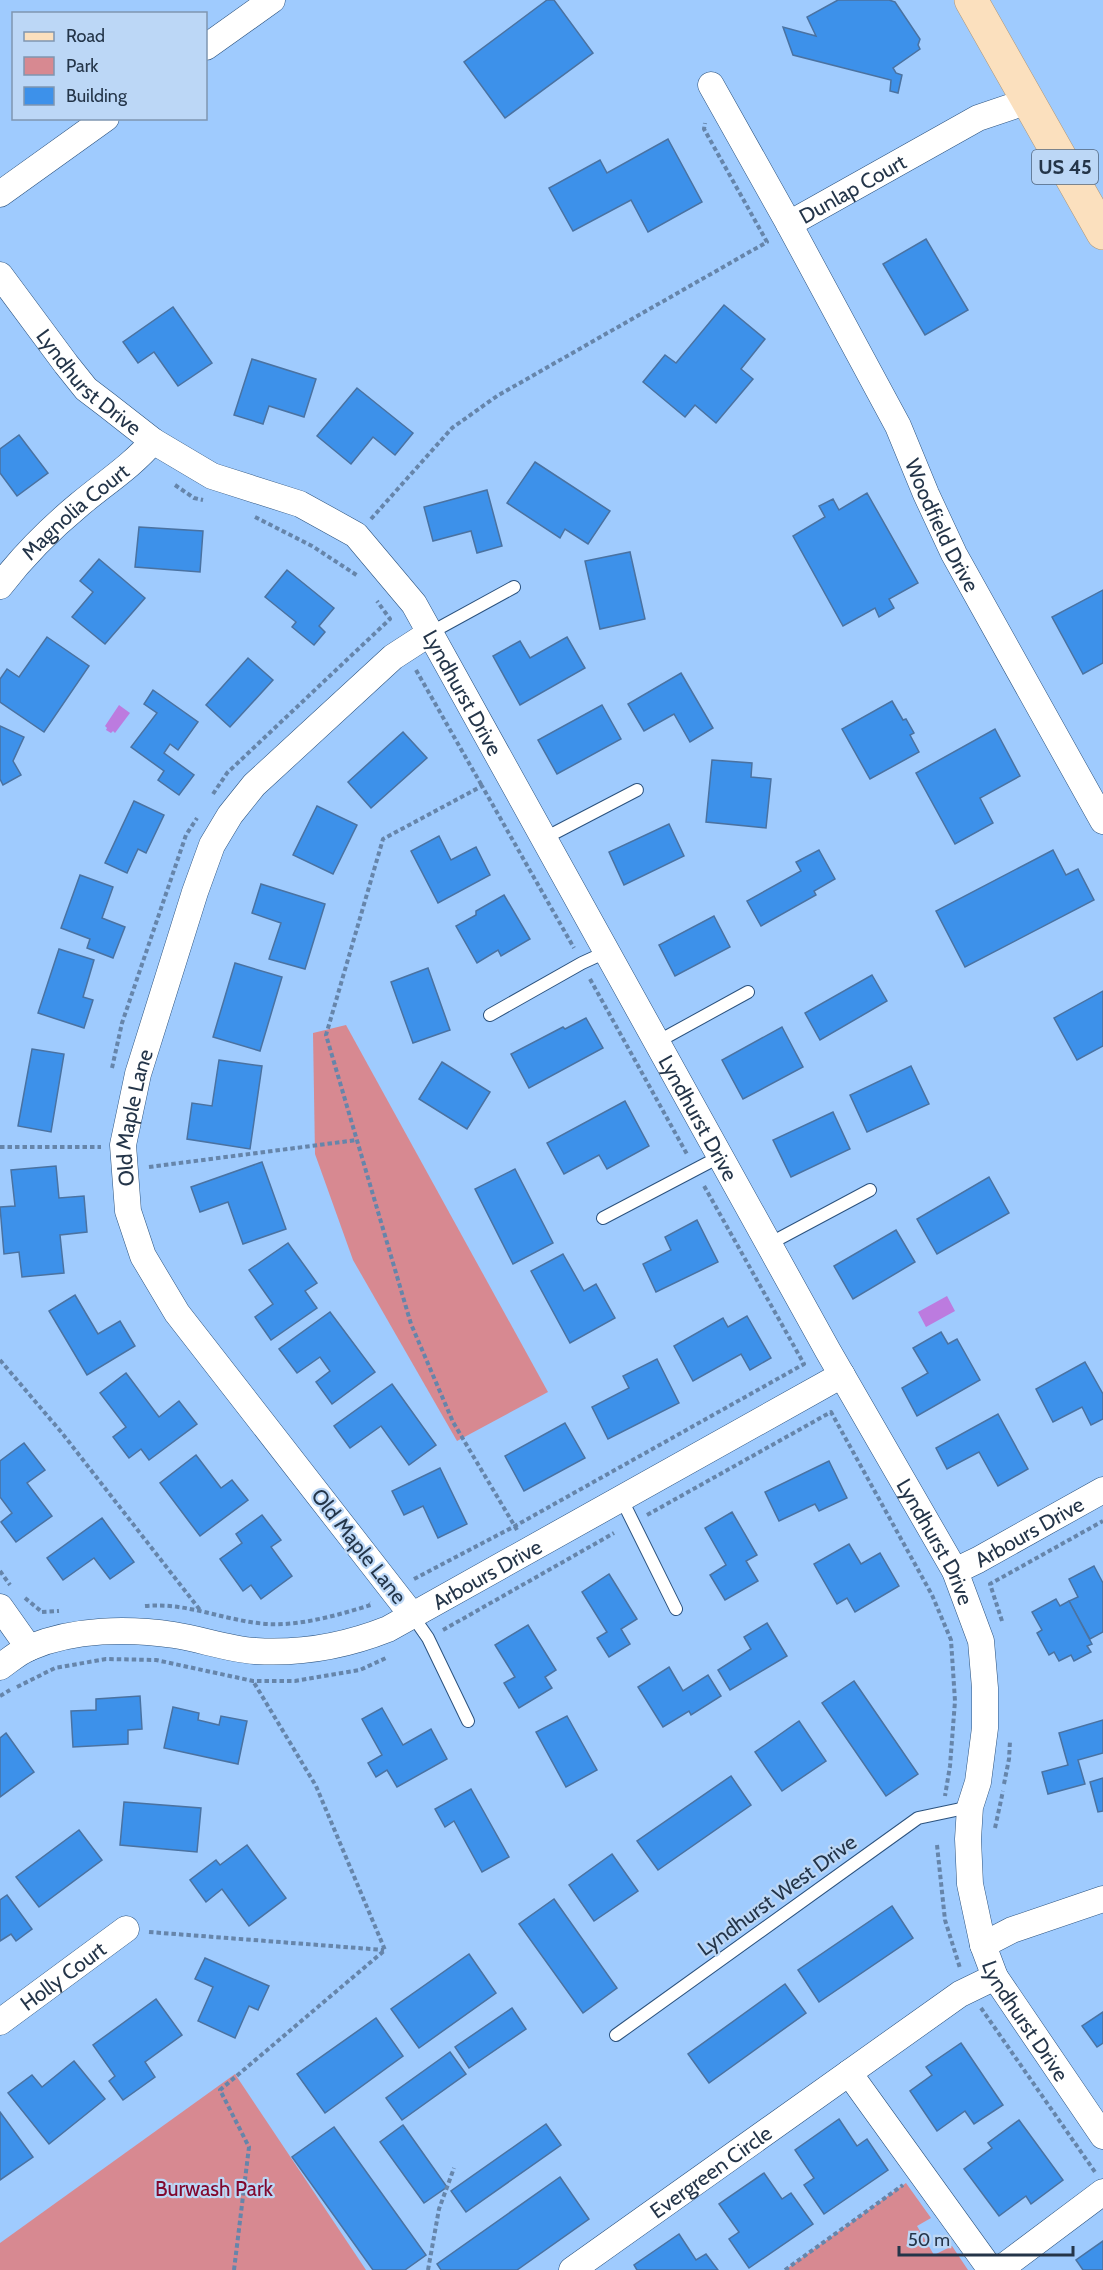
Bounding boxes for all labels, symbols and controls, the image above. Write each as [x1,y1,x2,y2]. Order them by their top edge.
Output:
legend [12,12,207,120]
text: Road [66,25,105,47]
text: Park [66,55,99,77]
text: Building [66,85,128,107]
street label: Dunlap Court [795,149,910,228]
road number: US 45 [1032,150,1098,184]
street label: Lyndhurst Drive [32,324,147,440]
street label: Woodfield Drive [900,455,985,596]
street label: Magnolia Court [16,458,134,565]
street label: Lyndhurst Drive [418,625,508,760]
street label: Old Maple Lane [110,1046,158,1187]
street label: Lyndhurst Drive [654,1051,744,1185]
street label: Lyndhurst Drive [892,1474,979,1608]
street label: Old Maple Lane [306,1483,412,1609]
street label: Arbours Drive [970,1491,1088,1572]
street label: Arbours Drive [428,1533,546,1614]
street label: Lyndhurst West Drive [693,1829,861,1961]
street label: Holly Court [15,1936,110,2015]
street label: Lyndhurst Drive [977,1957,1074,2086]
street label: Evergreen Circle [645,2120,776,2223]
park label: Burwash Park [155,2176,274,2201]
scale bar [899,2219,1073,2257]
text: 50 m [908,2229,950,2251]

